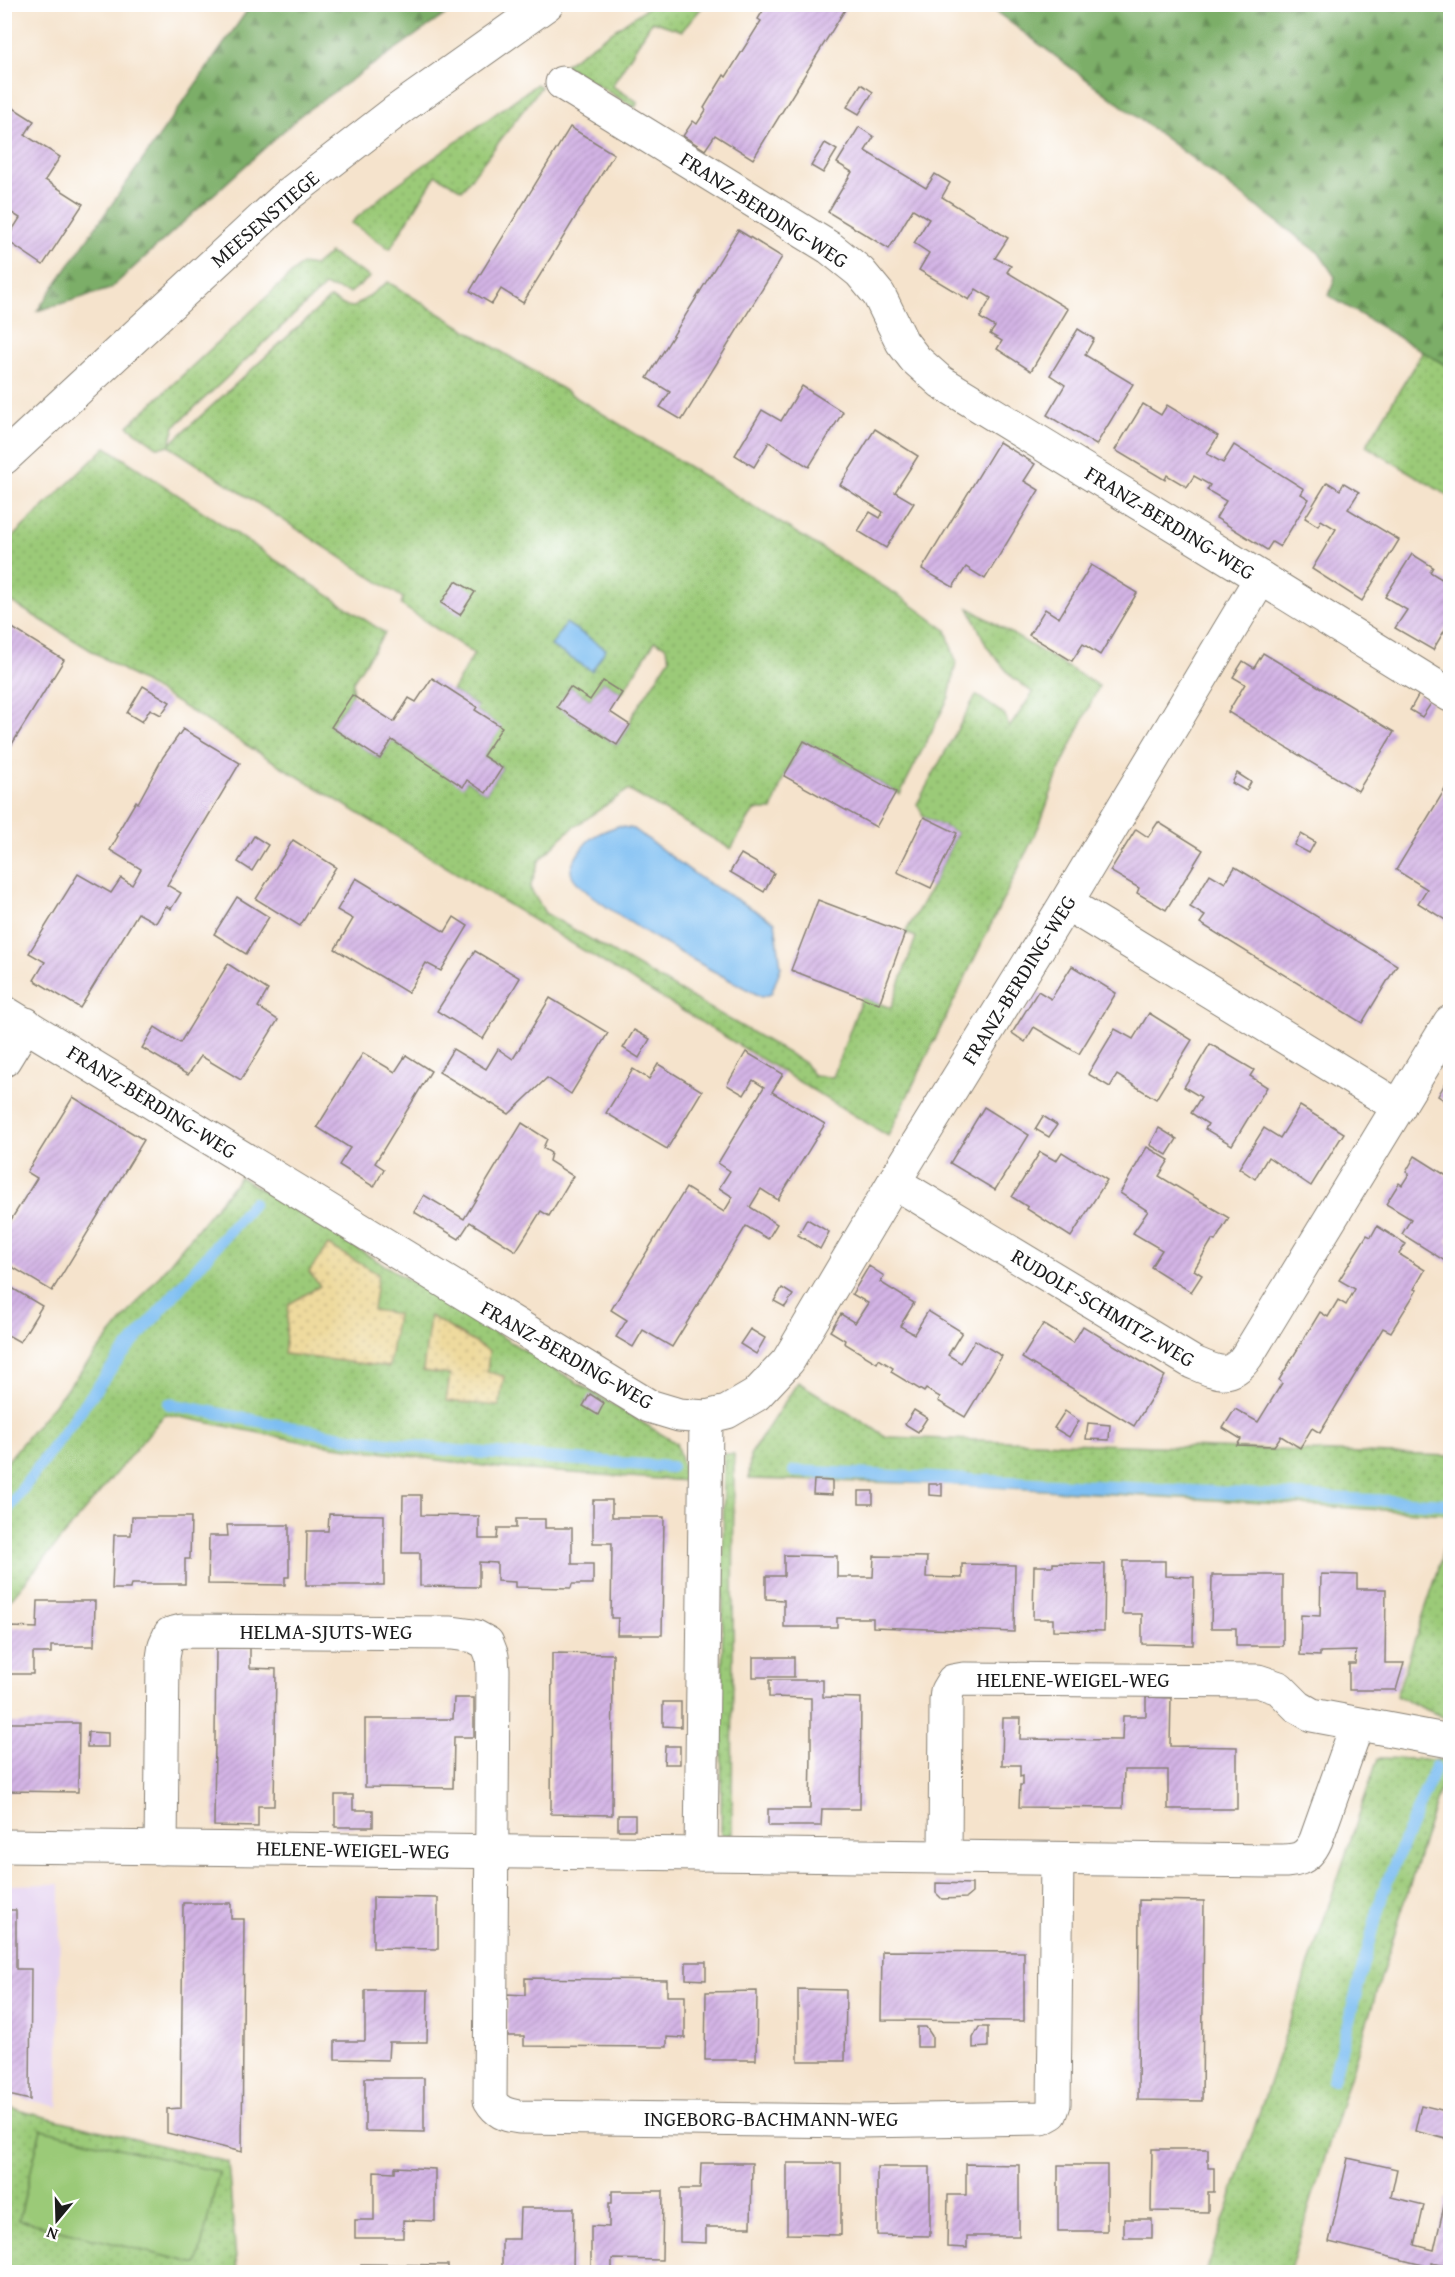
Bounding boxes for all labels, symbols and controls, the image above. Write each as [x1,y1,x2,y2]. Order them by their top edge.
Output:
street label: FRANZ-BERDING-WEG [674,143,855,276]
street label: MEESENSTIEGE [203,162,326,275]
street label: FRANZ-BERDING-WEG [1079,458,1261,587]
street label: FRANZ-BERDING-WEG [954,889,1083,1071]
street label: FRANZ-BERDING-WEG [61,1037,243,1166]
street label: RUDOLF-SCHMITZ-WEG [1006,1240,1201,1375]
street label: FRANZ-BERDING-WEG [475,1292,660,1417]
street label: HELMA-SJUTS-WEG [240,1616,412,1647]
street label: HELENE-WEIGEL-WEG [976,1664,1170,1695]
street label: HELENE-WEIGEL-WEG [256,1832,450,1867]
street label: INGEBORG-BACHMANN-WEG [644,2103,898,2134]
north arrow [27,2190,87,2250]
text: N [43,2221,61,2247]

